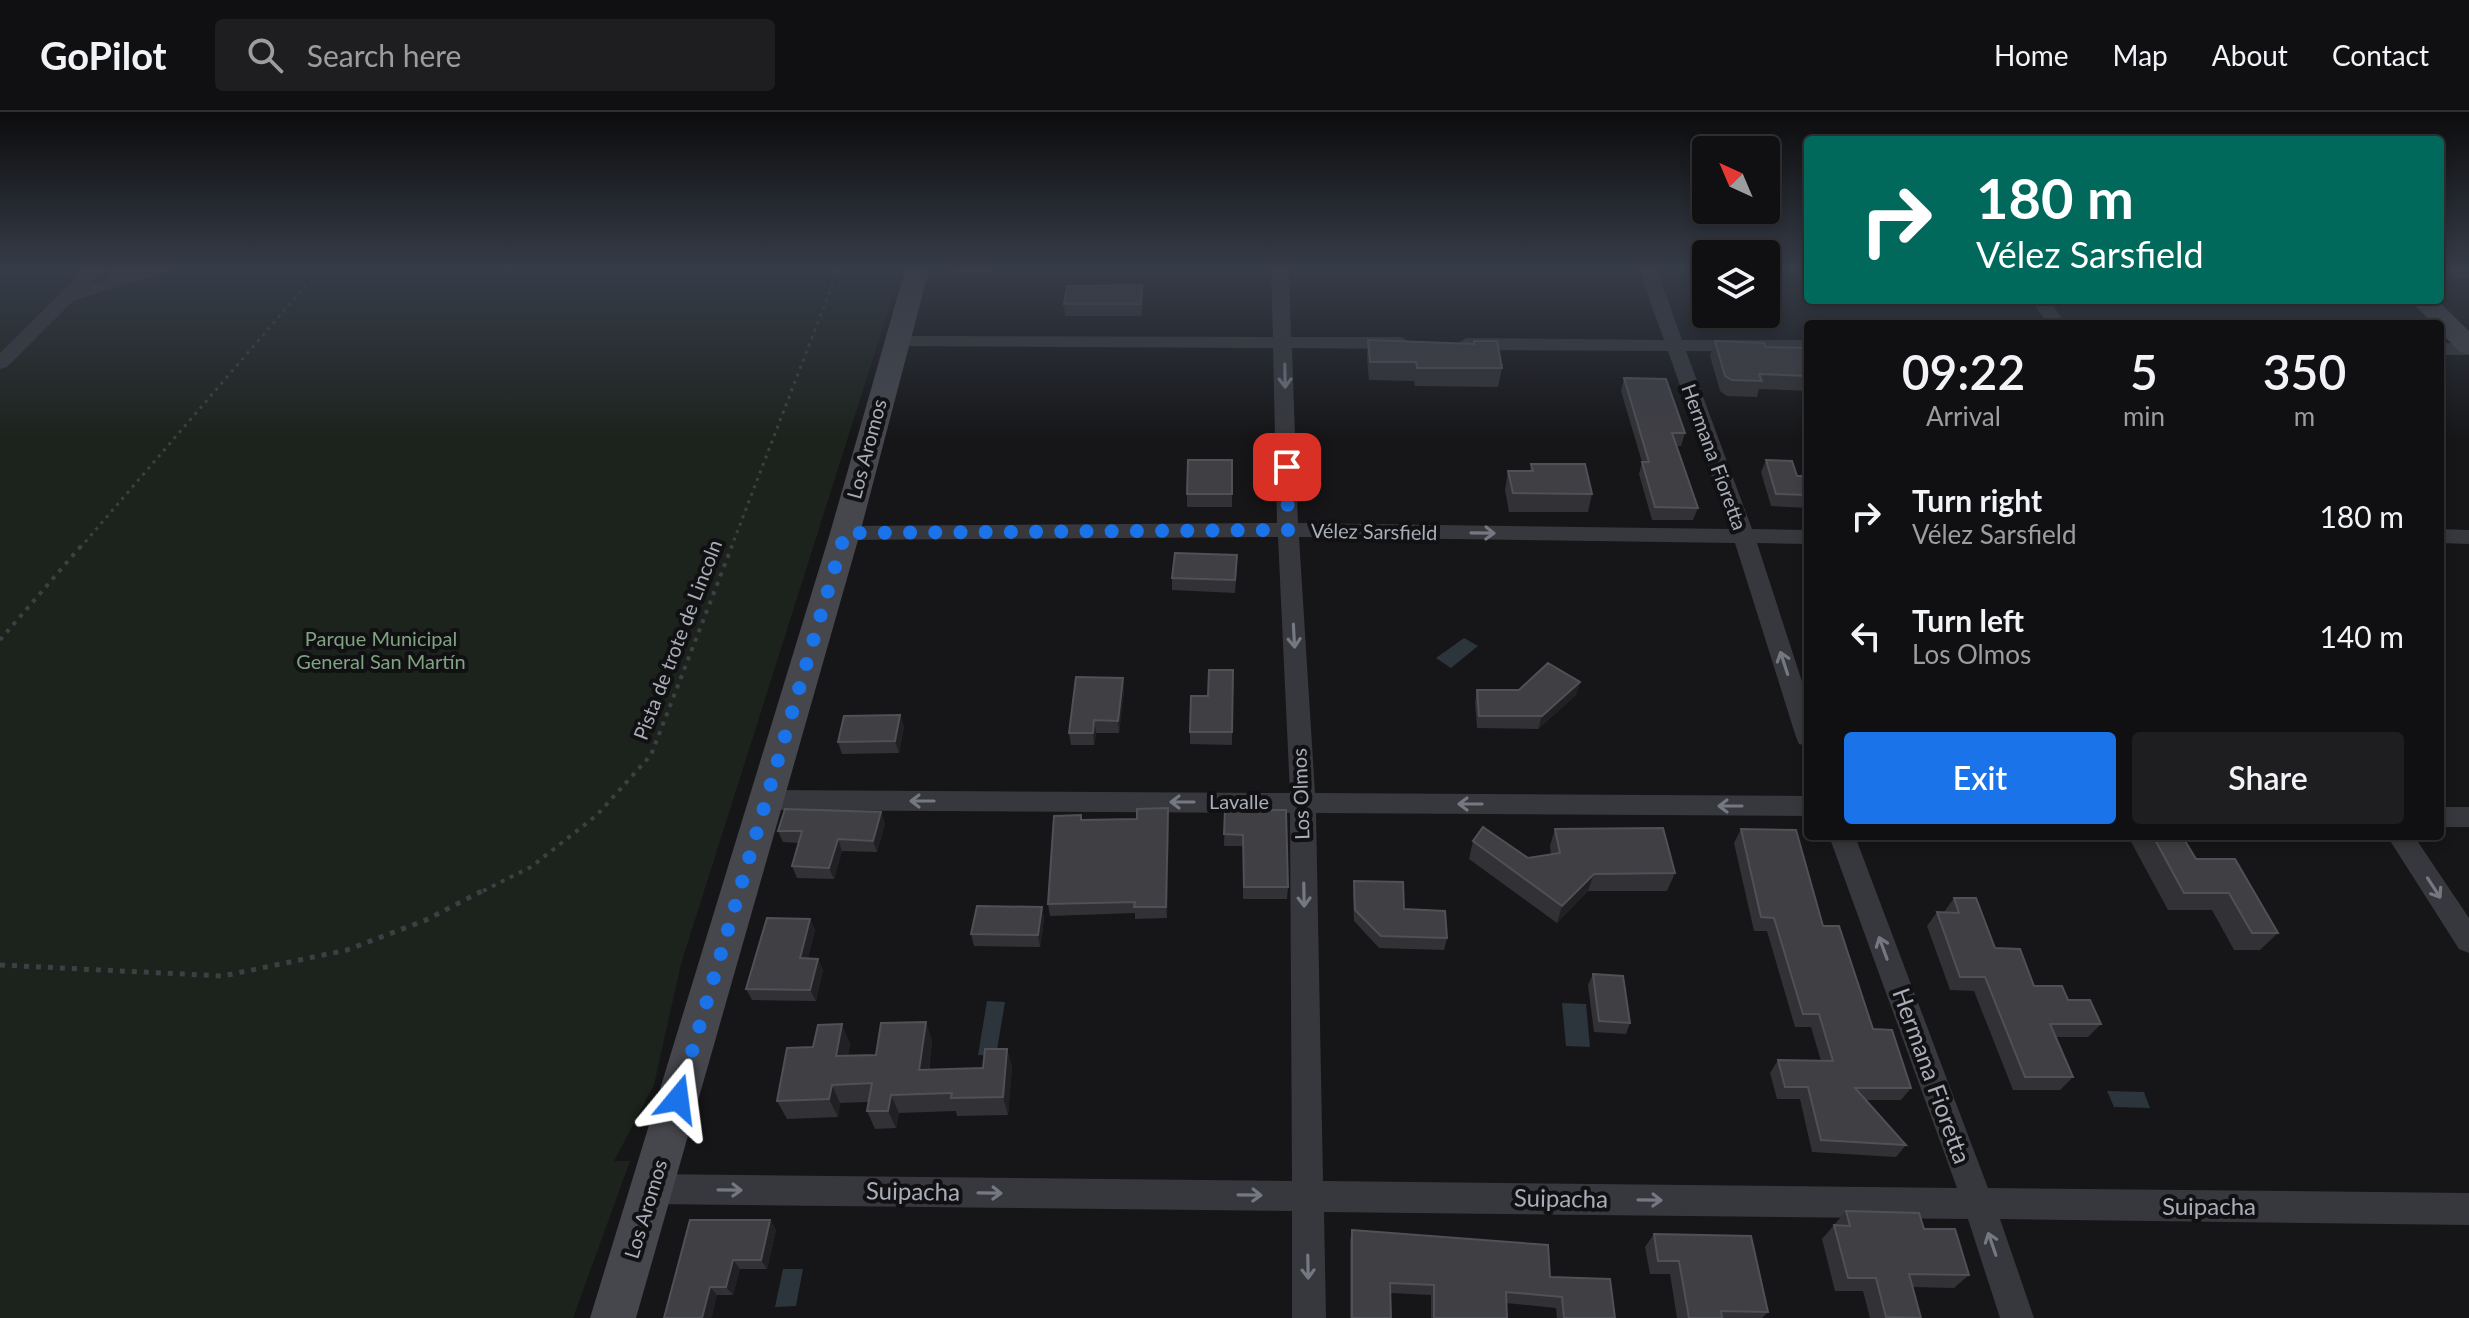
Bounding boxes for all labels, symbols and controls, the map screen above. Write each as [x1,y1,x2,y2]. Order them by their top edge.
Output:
search box [215,19,775,91]
text: GoPilot [40,32,167,78]
icon: search [243,33,287,77]
text: Search here [307,37,461,73]
text: Home [1994,38,2069,72]
text: Map [2113,38,2168,72]
text: About [2212,38,2288,72]
text: Contact [2332,38,2429,72]
north arrow [1692,136,1780,224]
map controls [1692,136,1780,328]
text: 180 m [1976,164,2134,231]
icon: right [1844,168,1948,272]
text: Vélez Sarsfield [1976,232,2204,276]
button: layers [1692,240,1780,328]
text: 09:22 [1902,343,2025,400]
text: 5 [2130,343,2158,400]
text: 350 [2263,343,2346,400]
one-way arrow [1277,362,1292,389]
street label: Hermana Fioretta [1677,380,1753,533]
street label: Los Aromos [841,396,891,501]
text: Arrival [1926,400,2001,432]
text: min [2123,400,2165,432]
text: m [2294,400,2315,432]
pin [1253,433,1321,501]
icon: arrive [1265,445,1309,489]
text: Turn right [1912,482,2042,518]
icon: right [1844,494,1888,538]
text: 180 m [2319,498,2404,534]
street label: Vélez Sarsfield [1311,518,1437,544]
text: Vélez Sarsfield [1912,518,2076,550]
one-way arrow [1469,525,1496,541]
street label: Pista de trote de Lincoln [628,536,726,743]
text: Turn left [1912,602,2024,638]
icon: left [1844,614,1888,658]
text: 140 m [2319,618,2404,654]
one-way arrow [1287,622,1302,649]
park label: Parque Municipal General San Martín [296,626,466,673]
text: Los Olmos [1912,638,2031,670]
one-way arrow [1776,650,1791,676]
button: Exit [1844,732,2116,824]
button: Share [2132,732,2404,824]
street label: Los Olmos [1286,748,1314,840]
street label: Lavalle [1209,789,1269,813]
one-way arrow [909,793,936,809]
one-way arrow [1169,794,1196,810]
one-way arrow [1457,796,1484,812]
one-way arrow [1717,798,1744,814]
one-way arrow [2426,877,2443,899]
one-way arrow [1296,881,1311,908]
one-way arrow [1875,936,1889,961]
street label: Hermana Fioretta [1887,984,1978,1167]
position arrow [636,1057,720,1141]
street label: Los Aromos [619,1156,671,1261]
street label: Suipacha [866,1175,960,1206]
one-way arrow [716,1182,743,1198]
street label: Suipacha [1514,1182,1608,1213]
one-way arrow [976,1185,1003,1200]
one-way arrow [1236,1187,1263,1203]
street label: Suipacha [2162,1191,2256,1220]
one-way arrow [1636,1193,1663,1208]
one-way arrow [1984,1232,1999,1257]
one-way arrow [1300,1253,1316,1280]

